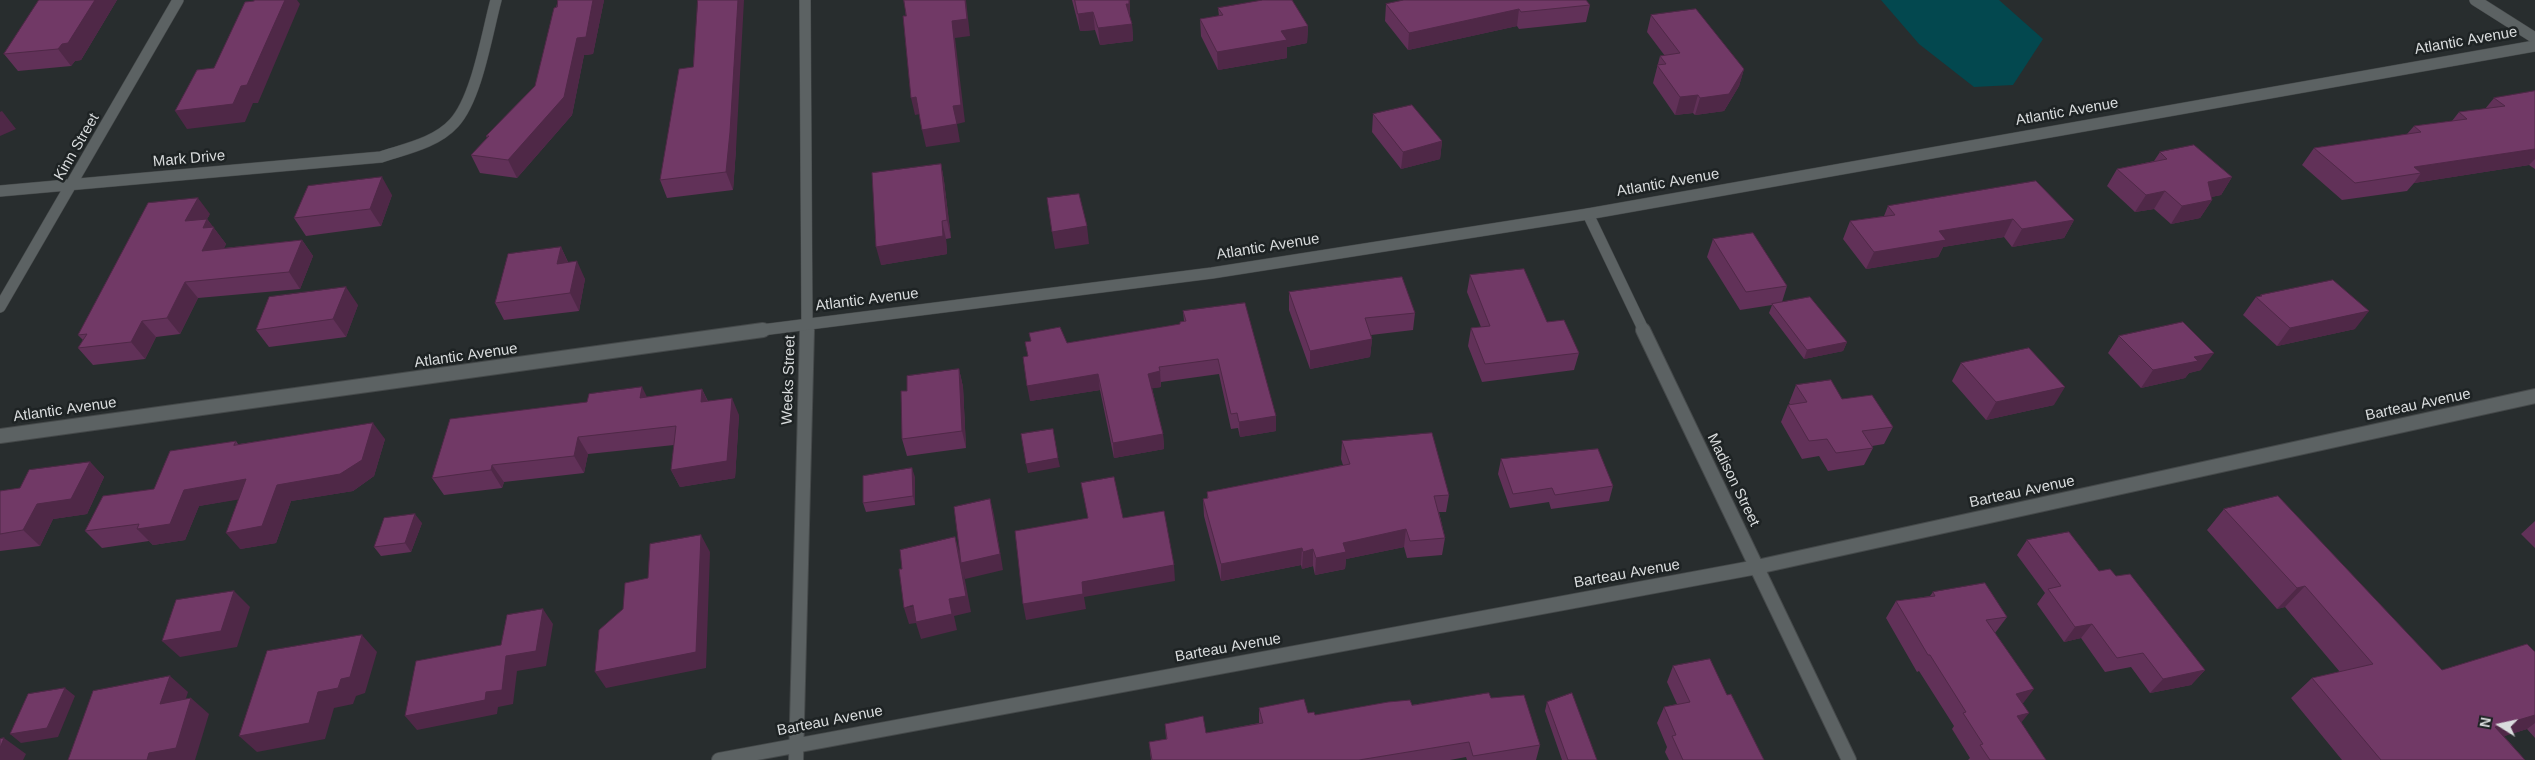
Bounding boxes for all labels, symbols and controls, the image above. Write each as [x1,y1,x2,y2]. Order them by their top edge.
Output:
street label: Atlantic Avenue [2413,23,2519,59]
street label: Atlantic Avenue [2014,94,2120,130]
street label: Kinn Street [51,110,103,184]
street label: Mark Drive [152,147,226,171]
street label: Atlantic Avenue [1615,165,1721,201]
street label: Atlantic Avenue [1215,230,1321,264]
street label: Atlantic Avenue [814,285,920,315]
street label: Weeks Street [778,335,800,425]
street label: Atlantic Avenue [413,340,519,372]
street label: Barteau Avenue [2364,385,2472,425]
street label: Atlantic Avenue [12,394,118,426]
street label: Madison Street [1703,431,1763,529]
street label: Barteau Avenue [1968,472,2076,512]
street label: Barteau Avenue [1573,556,1681,592]
street label: Barteau Avenue [1174,630,1282,666]
north arrow [2475,700,2525,750]
street label: Barteau Avenue [776,702,884,740]
text: N [2476,716,2494,729]

